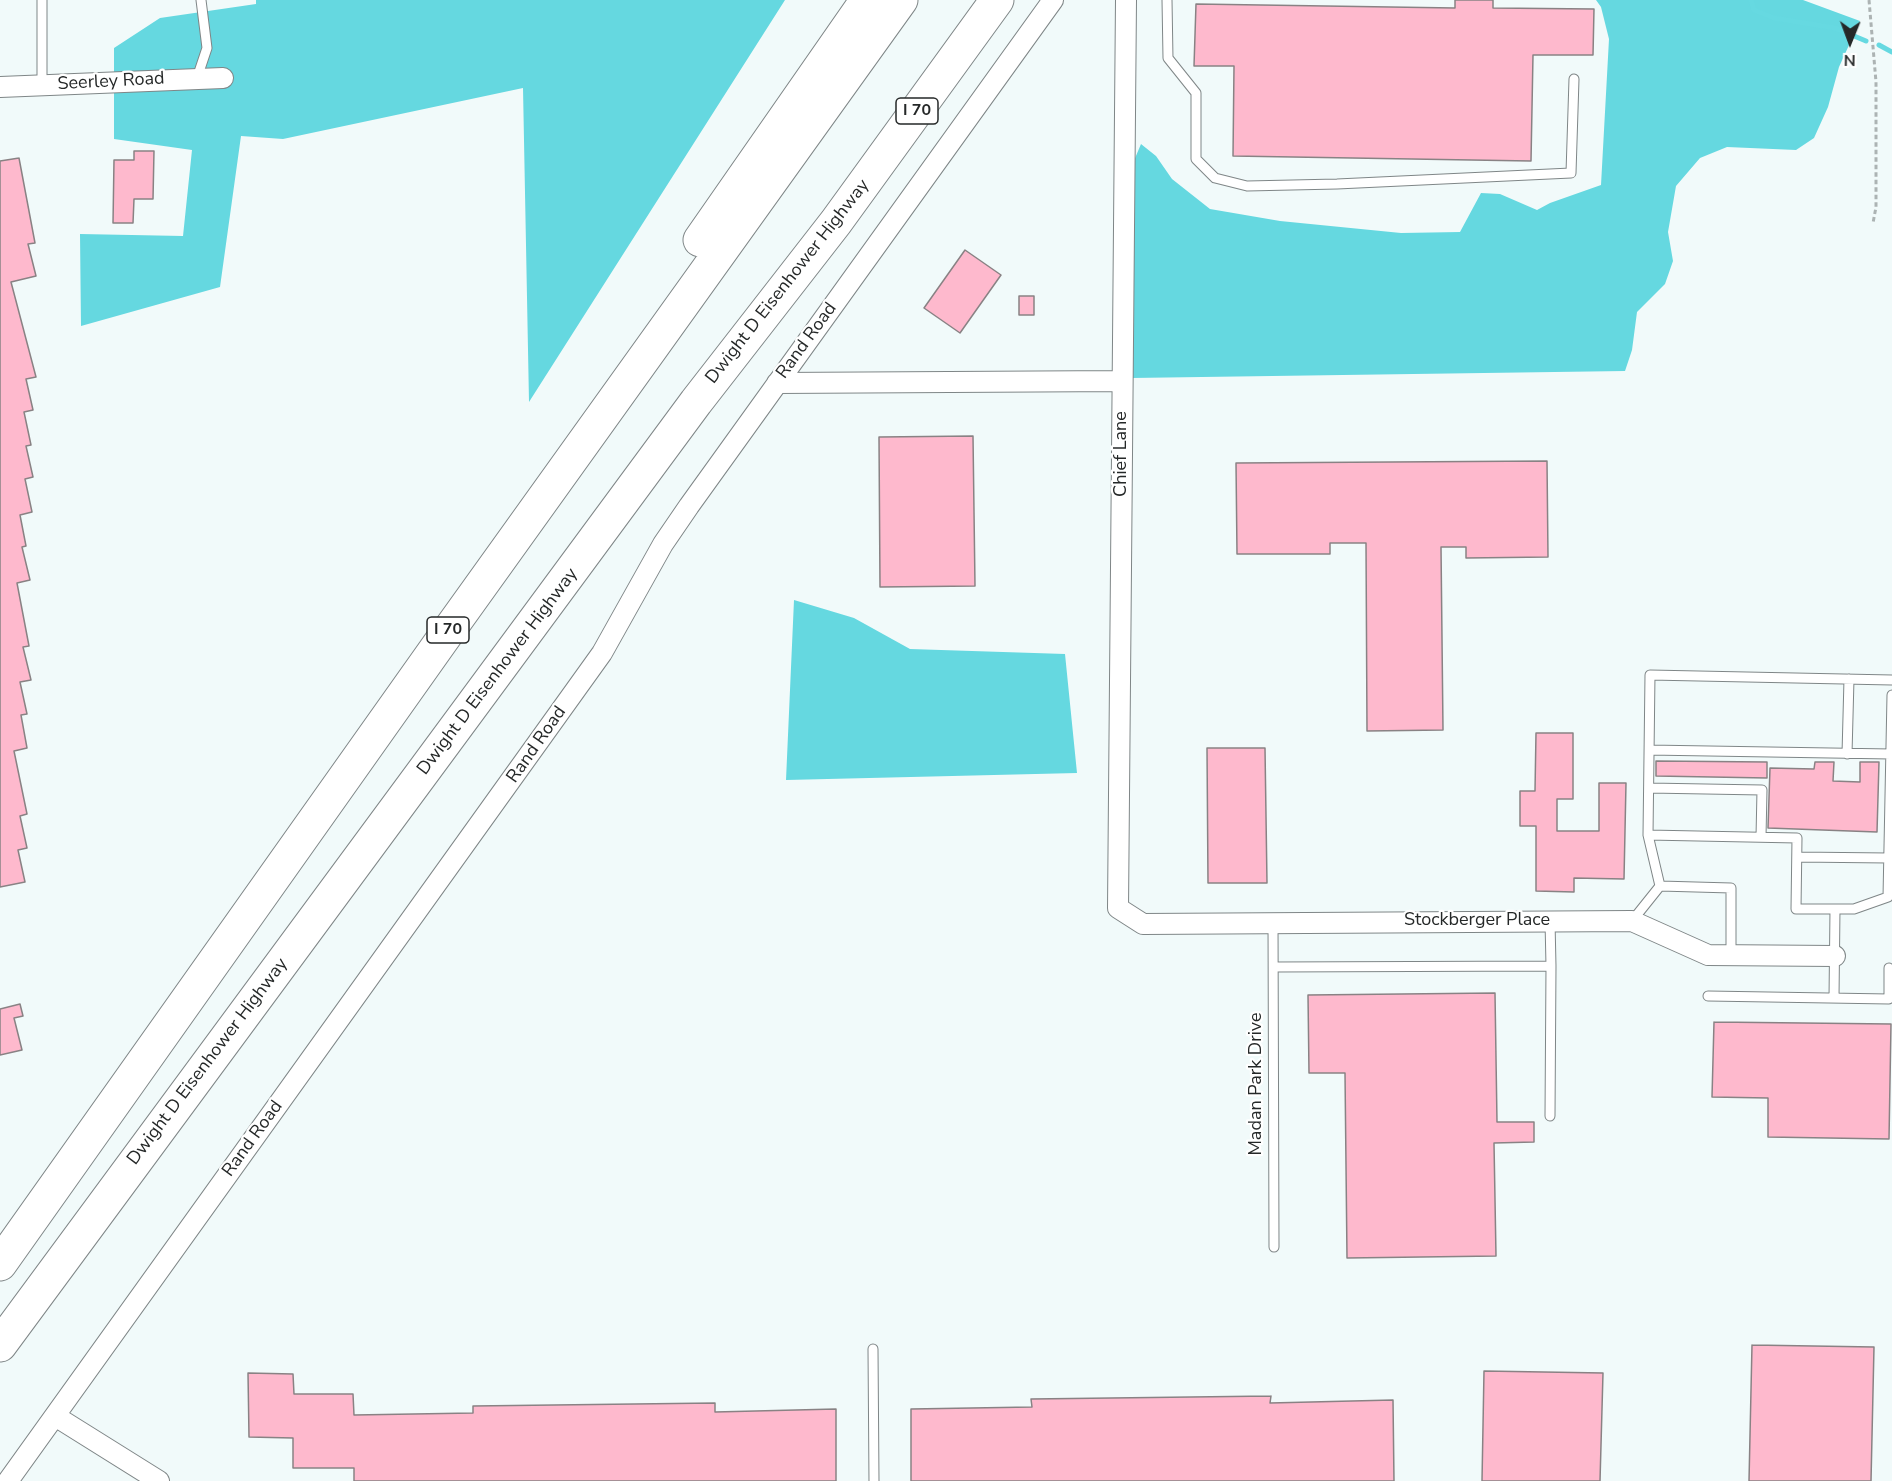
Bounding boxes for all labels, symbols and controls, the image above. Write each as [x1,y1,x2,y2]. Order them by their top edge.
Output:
north arrow [1820,12,1880,72]
text: N [1844,49,1856,71]
street label: Seerley Road [57,68,165,96]
road number: I 70 [896,98,938,124]
street label: Dwight D Eisenhower Highway [701,175,875,389]
street label: Rand Road [772,299,842,383]
street label: Chief Lane [1111,411,1133,497]
street label: Dwight D Eisenhower Highway [413,564,583,780]
road number: I 70 [427,617,469,643]
street label: Rand Road [503,702,571,788]
street label: Stockberger Place [1404,910,1550,932]
street label: Dwight D Eisenhower Highway [123,954,293,1170]
street label: Madan Park Drive [1246,1012,1268,1156]
street label: Rand Road [218,1097,288,1181]

